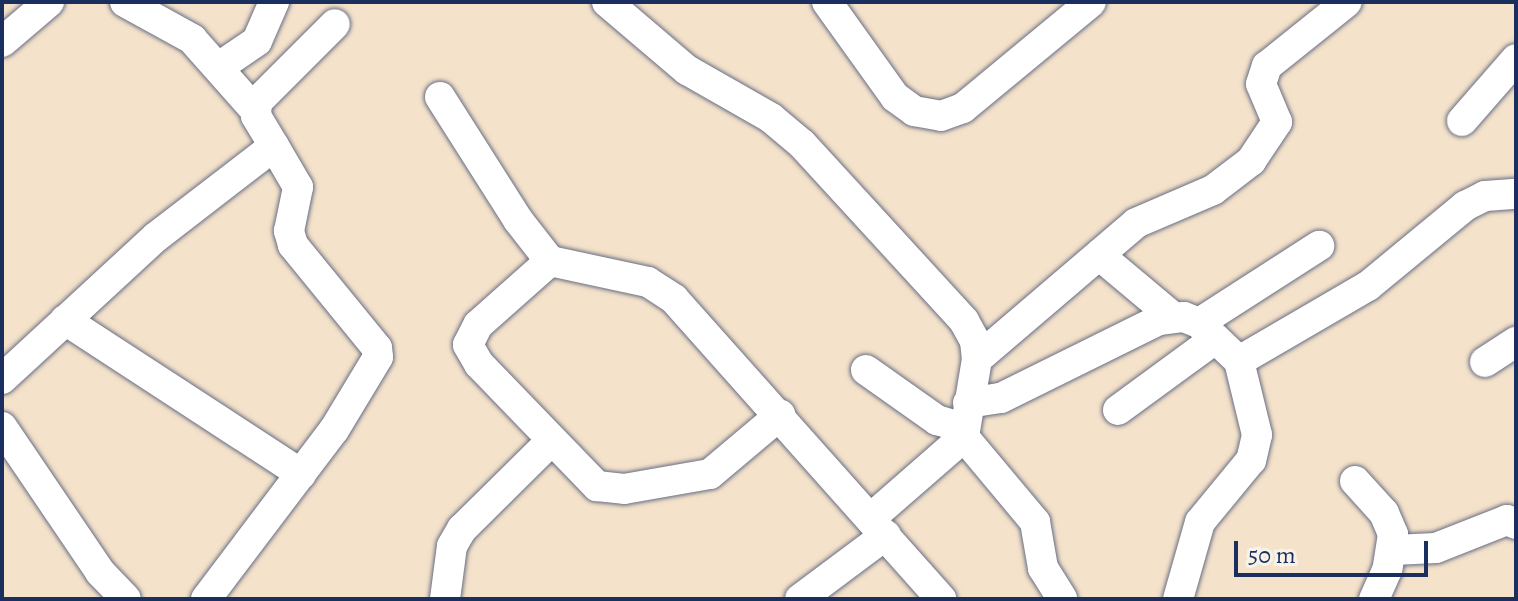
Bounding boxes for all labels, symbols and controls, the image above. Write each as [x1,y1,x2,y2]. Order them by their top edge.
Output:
scale bar [1238,525,1432,575]
text: 50 m [1248,539,1296,571]

